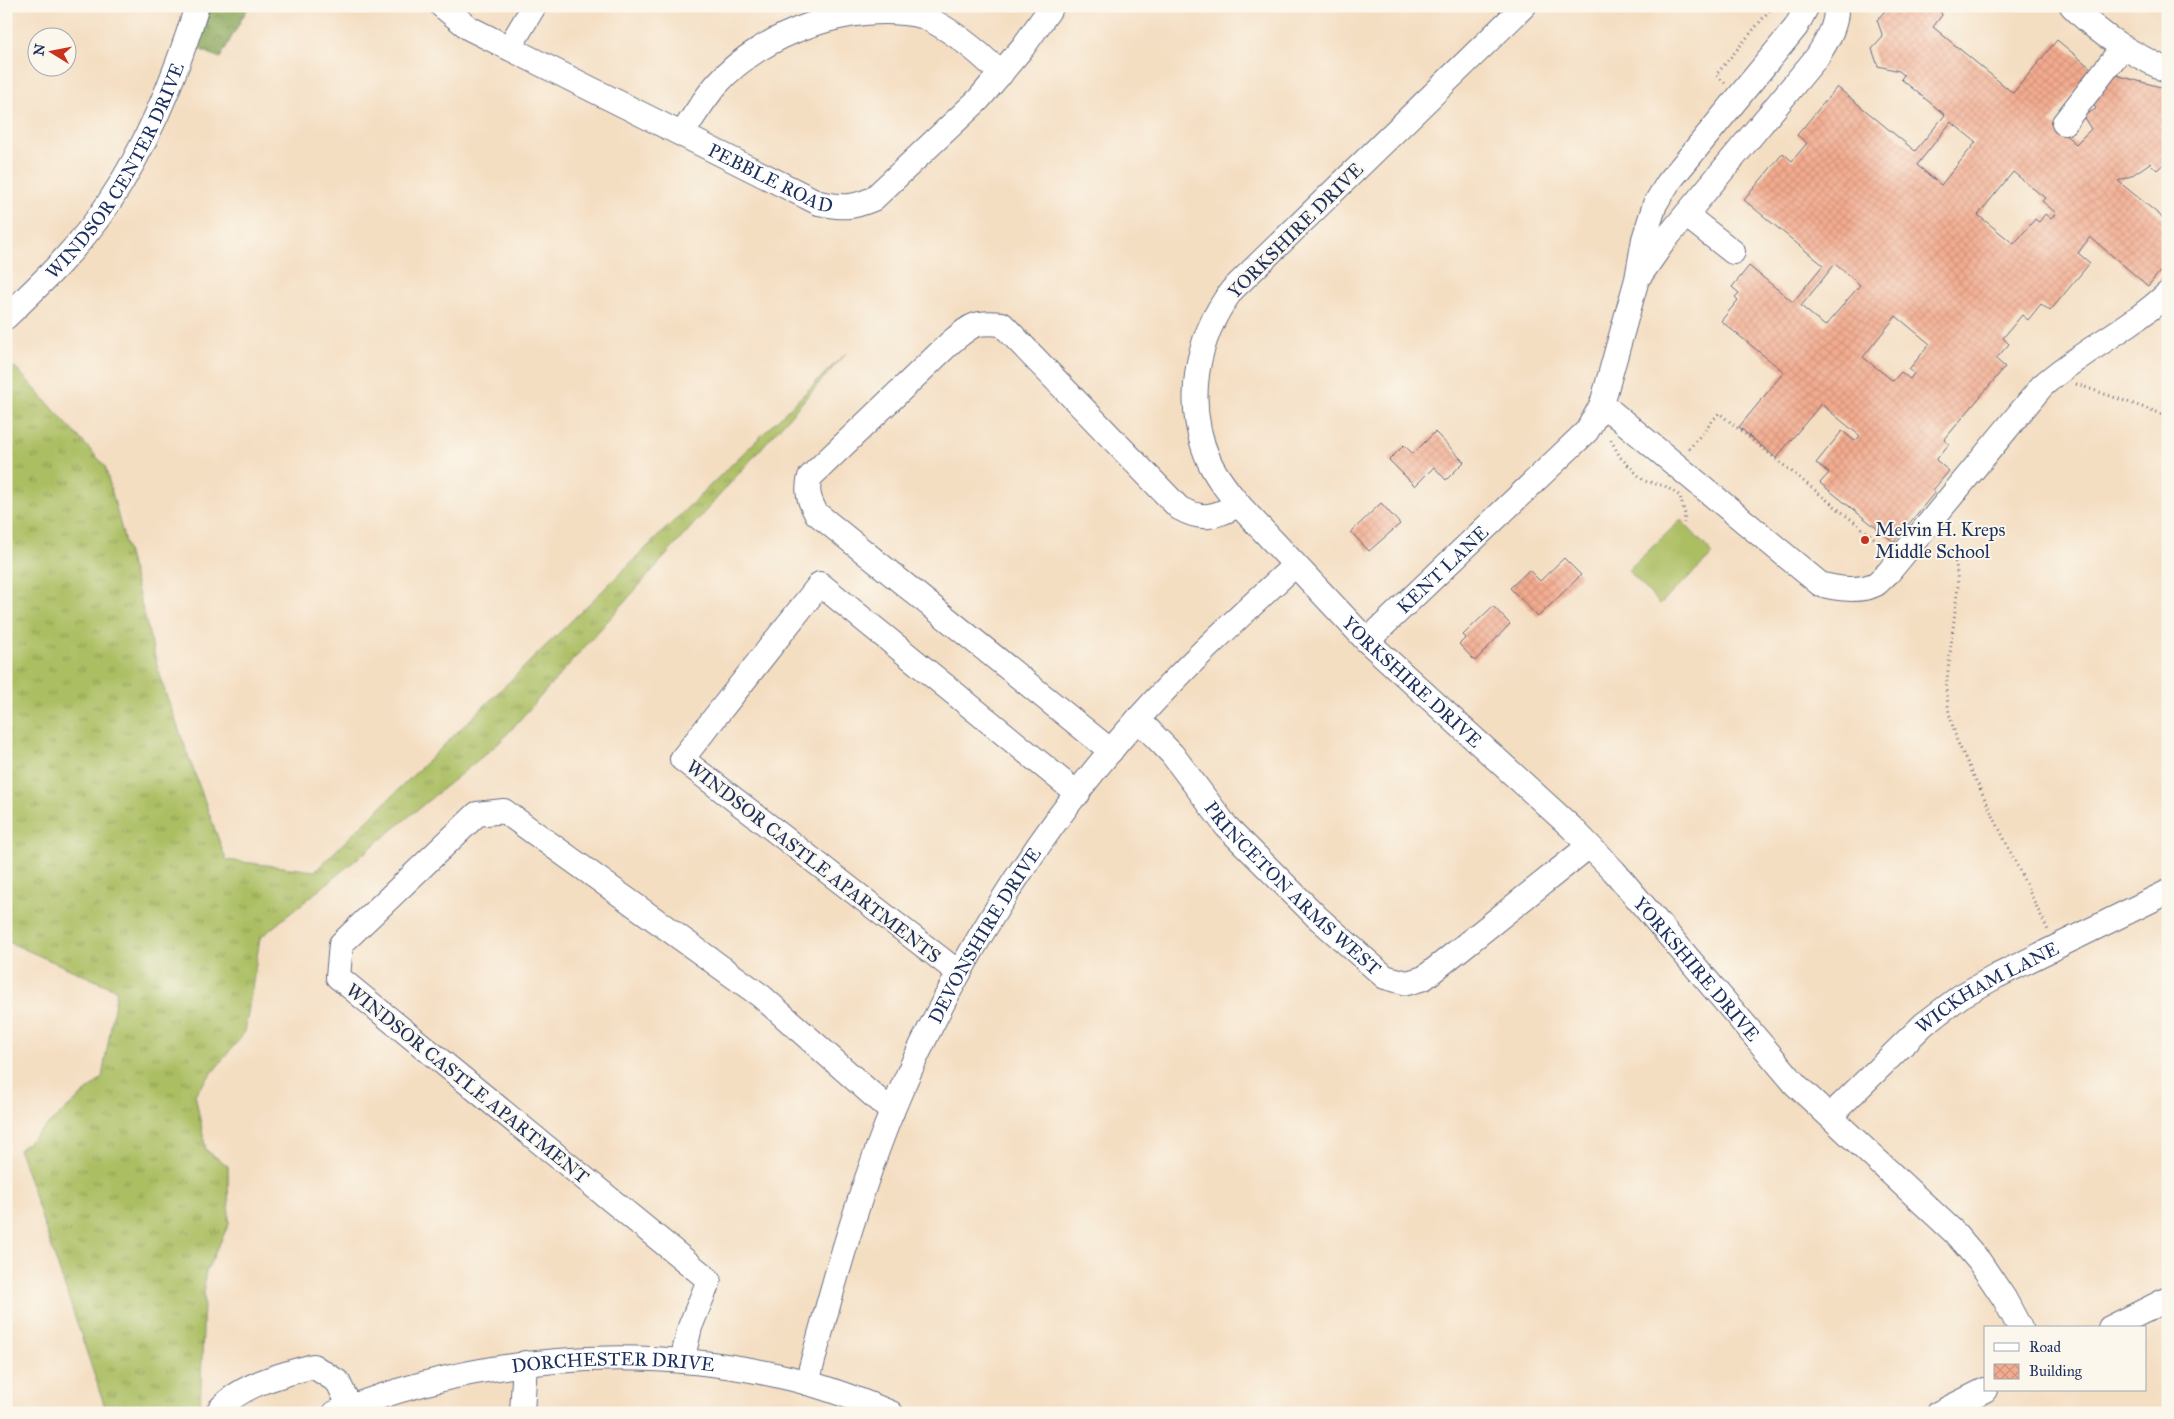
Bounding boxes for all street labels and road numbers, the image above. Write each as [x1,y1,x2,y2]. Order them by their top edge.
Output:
street label: WINDSOR CENTER DRIVE [41,59,189,283]
street label: PEBBLE ROAD [704,138,835,218]
street label: YORKSHIRE DRIVE [1223,157,1368,303]
street label: KENT LANE [1392,520,1493,618]
street label: YORKSHIRE DRIVE [1337,611,1487,753]
street label: WINDSOR CASTLE APARTMENTS [682,755,946,968]
street label: PRINCETON ARMS WEST [1199,797,1386,980]
street label: DEVONSHIRE DRIVE [923,843,1046,1027]
street label: YORKSHIRE DRIVE [1629,892,1765,1046]
street label: WICKHAM LANE [1911,936,2063,1038]
street label: WINDSOR CASTLE APARTMENT [342,978,594,1189]
street label: DORCHESTER DRIVE [510,1347,716,1378]

